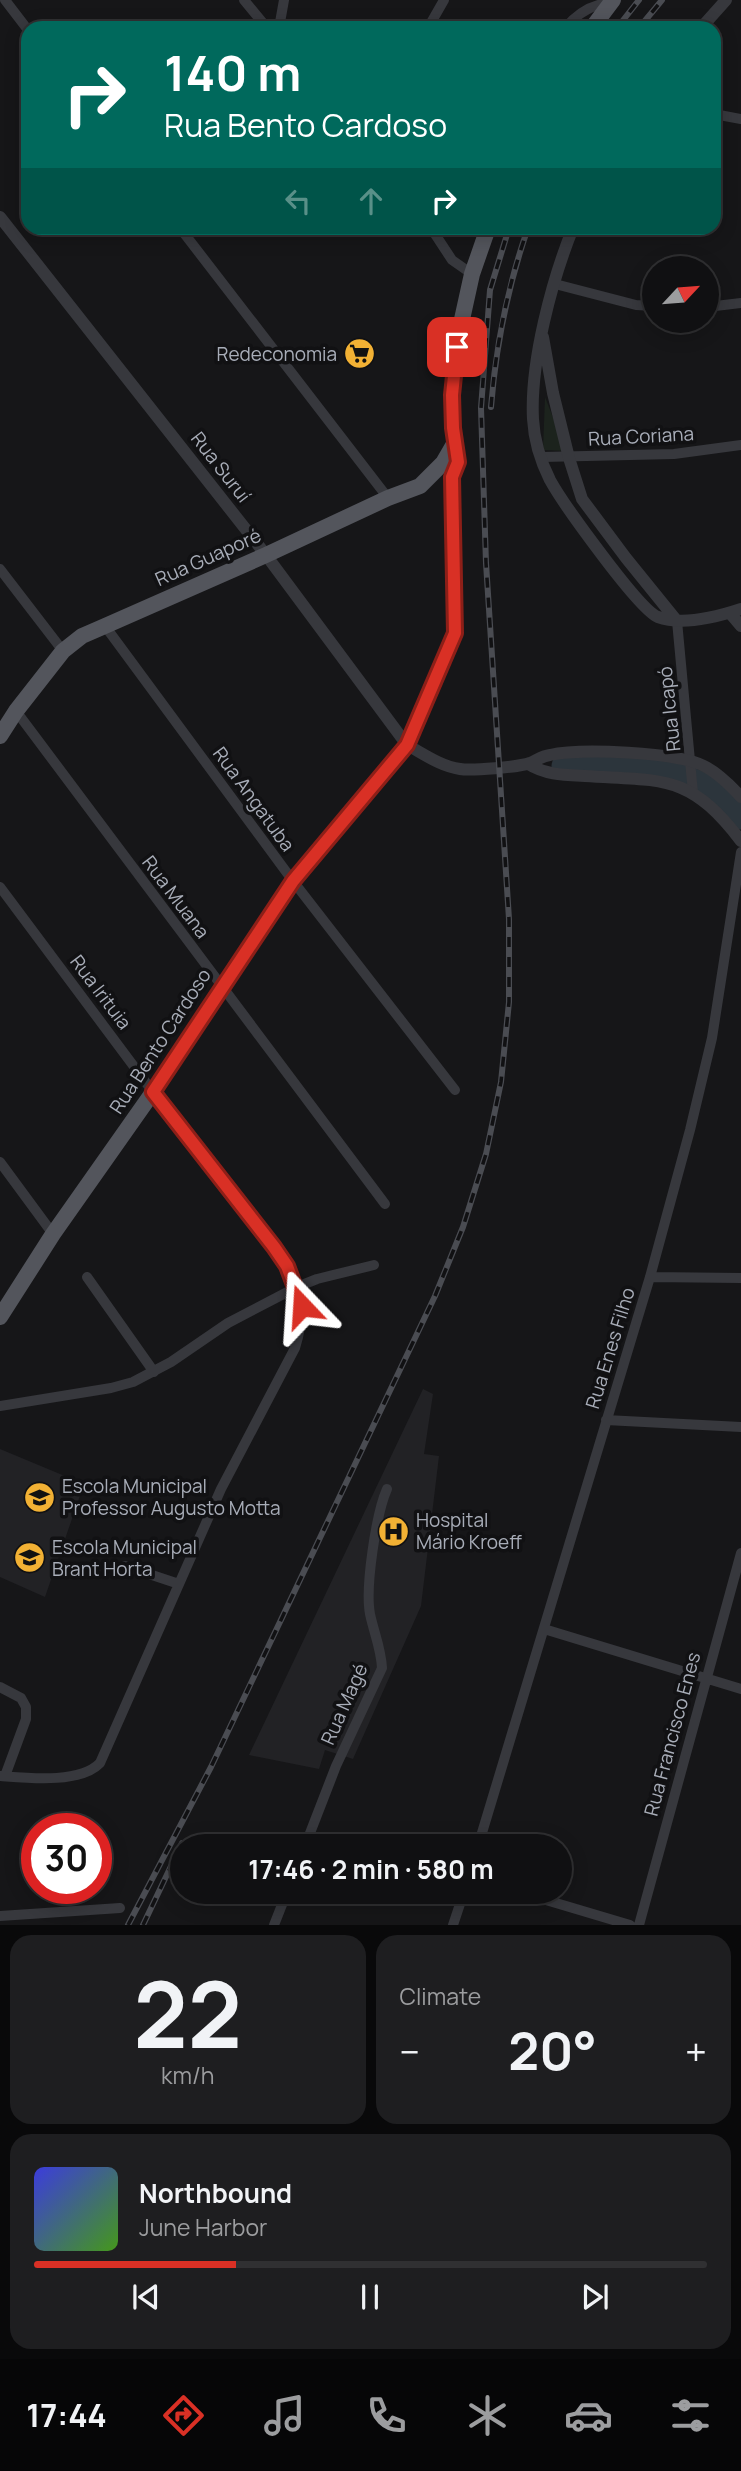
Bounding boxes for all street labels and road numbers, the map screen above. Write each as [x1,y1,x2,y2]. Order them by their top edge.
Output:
street label: Rua Coriana [587,420,695,452]
street label: Rua Suruí [185,426,257,508]
street label: Rua Guaporé [151,522,265,592]
street label: Rua Icapó [652,665,686,753]
street label: Rua Angatuba [207,741,301,857]
street label: Rua Muana [136,850,216,944]
street label: Rua Irituia [64,949,138,1035]
street label: Rua Bento Cardoso [103,963,217,1119]
street label: Rua Enes Filho [579,1284,641,1412]
street label: Rua Francisco Enes [638,1649,706,1819]
street label: Rua Magé [315,1659,373,1749]

